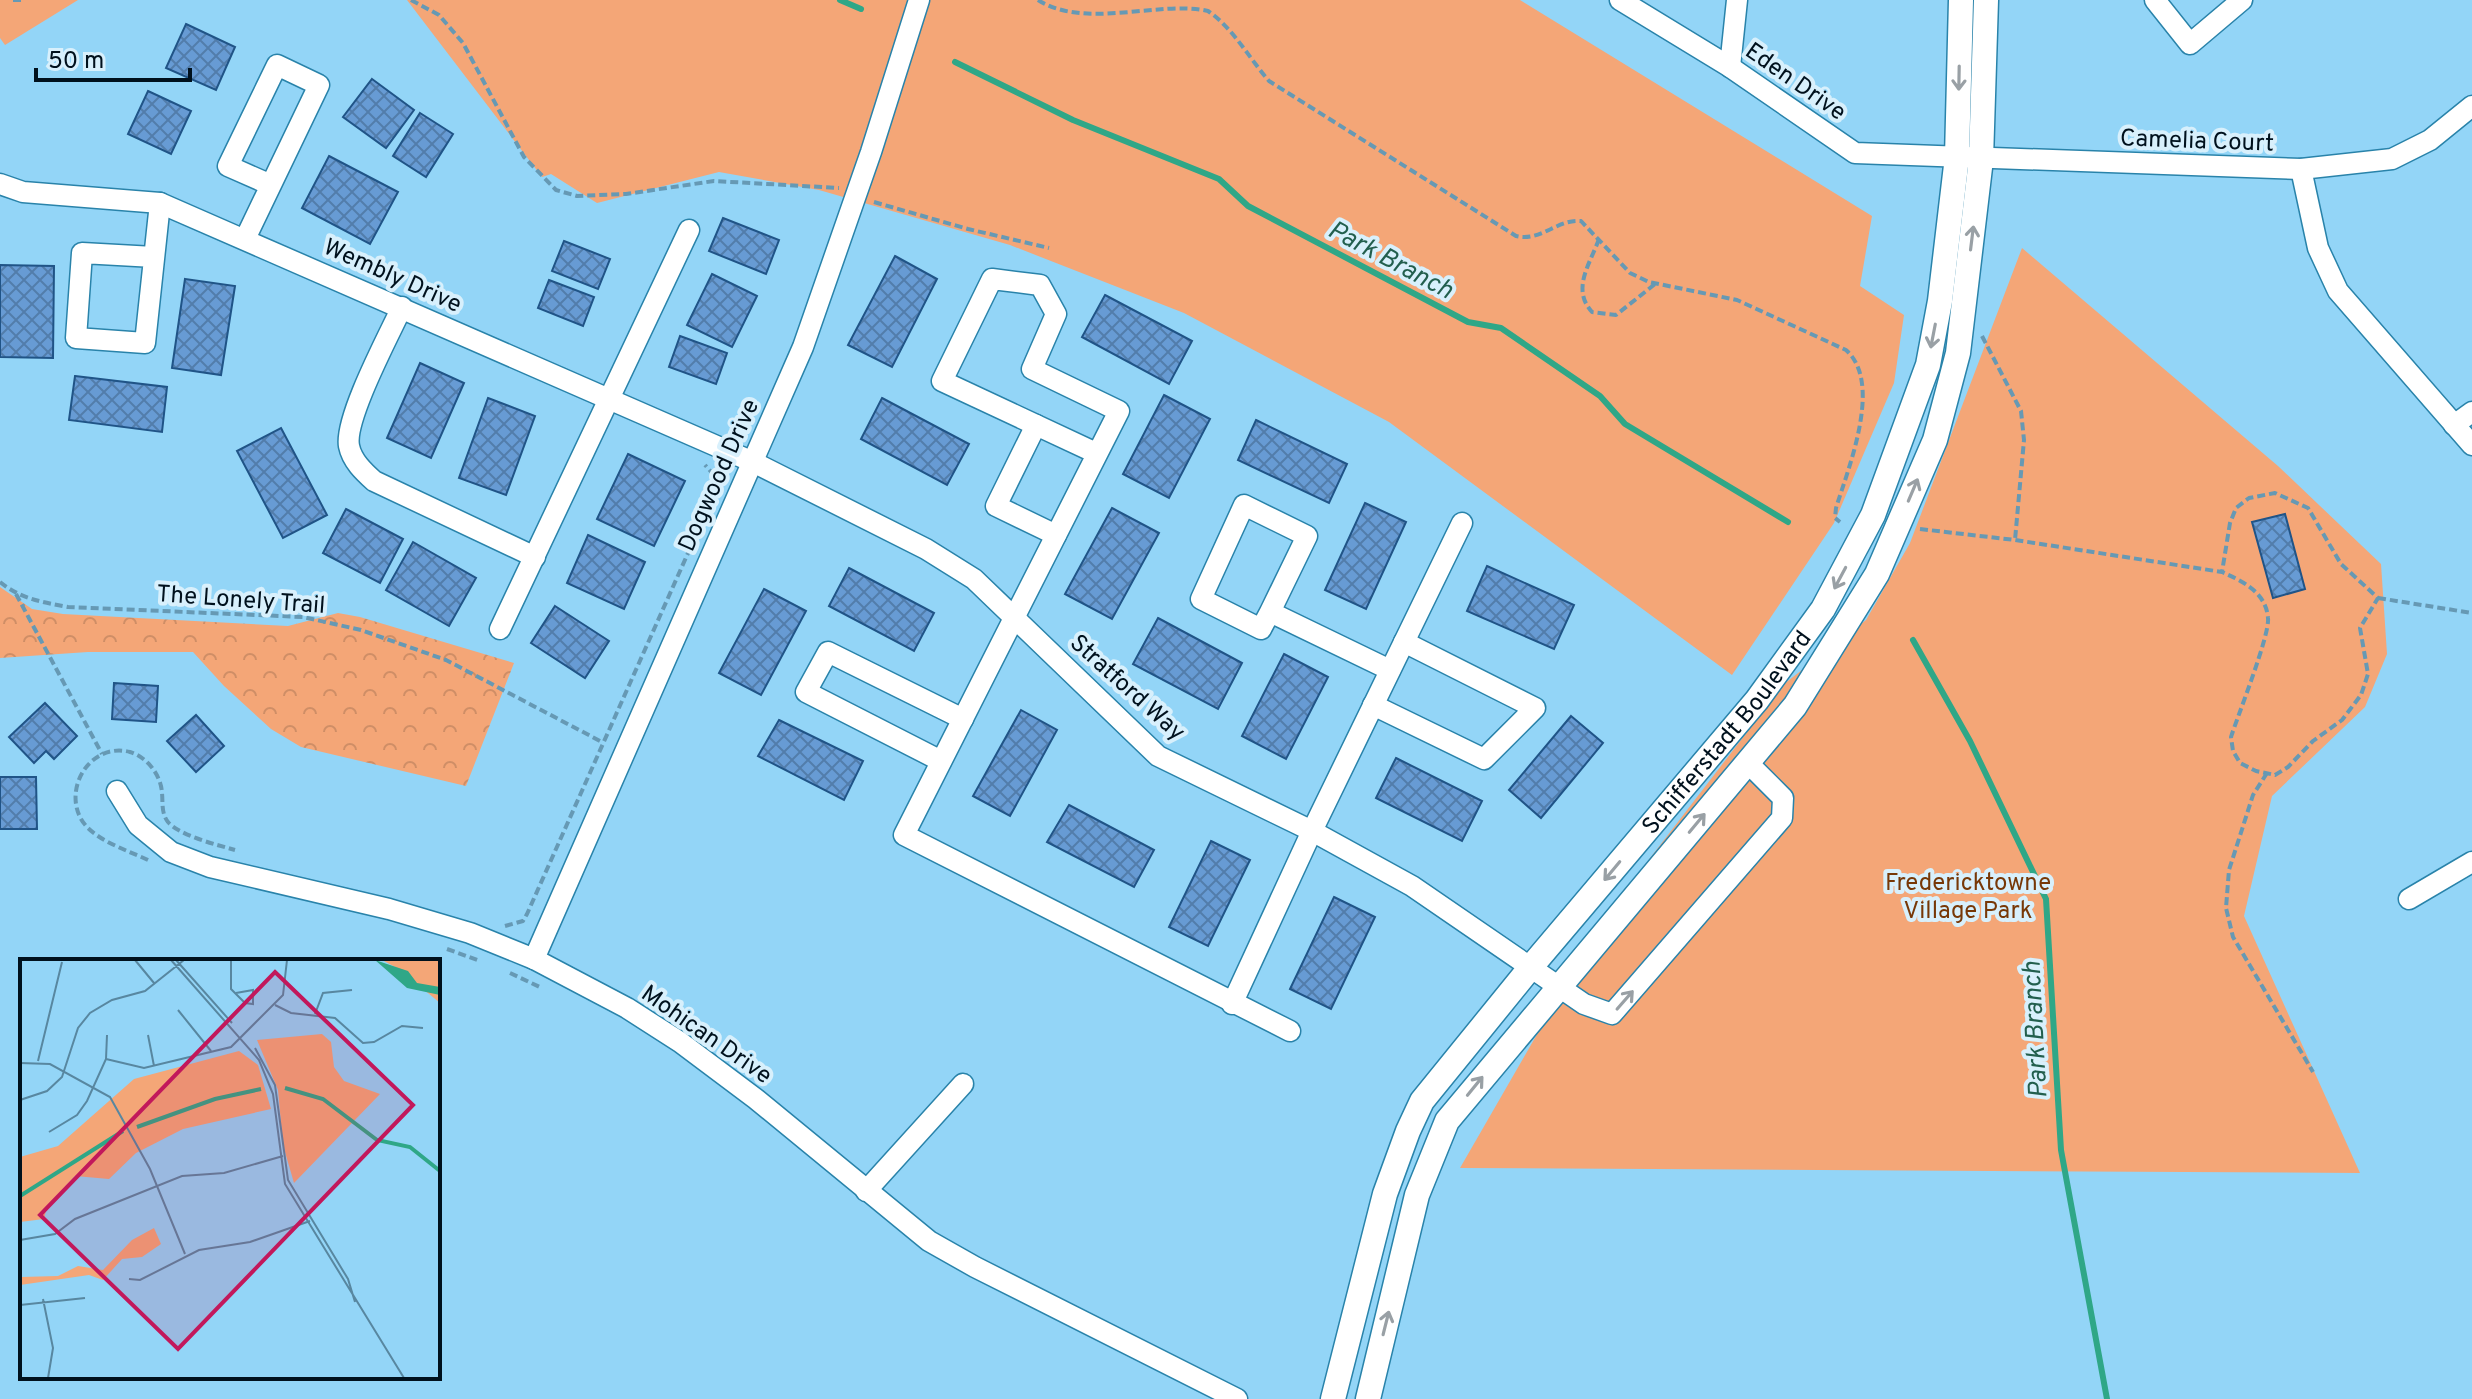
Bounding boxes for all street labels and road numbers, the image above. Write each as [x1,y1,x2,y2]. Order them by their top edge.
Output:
street label: Eden Drive [1739,37,1851,128]
street label: Camelia Court [2119,124,2275,160]
street label: Wembly Drive [318,233,466,321]
street label: Dogwood Drive [673,395,767,557]
street label: The Lonely Trail [155,580,326,622]
street label: Schifferstadt Boulevard [1637,625,1819,842]
street label: Stratford Way [1063,629,1191,748]
street label: Mohican Drive [635,979,777,1092]

